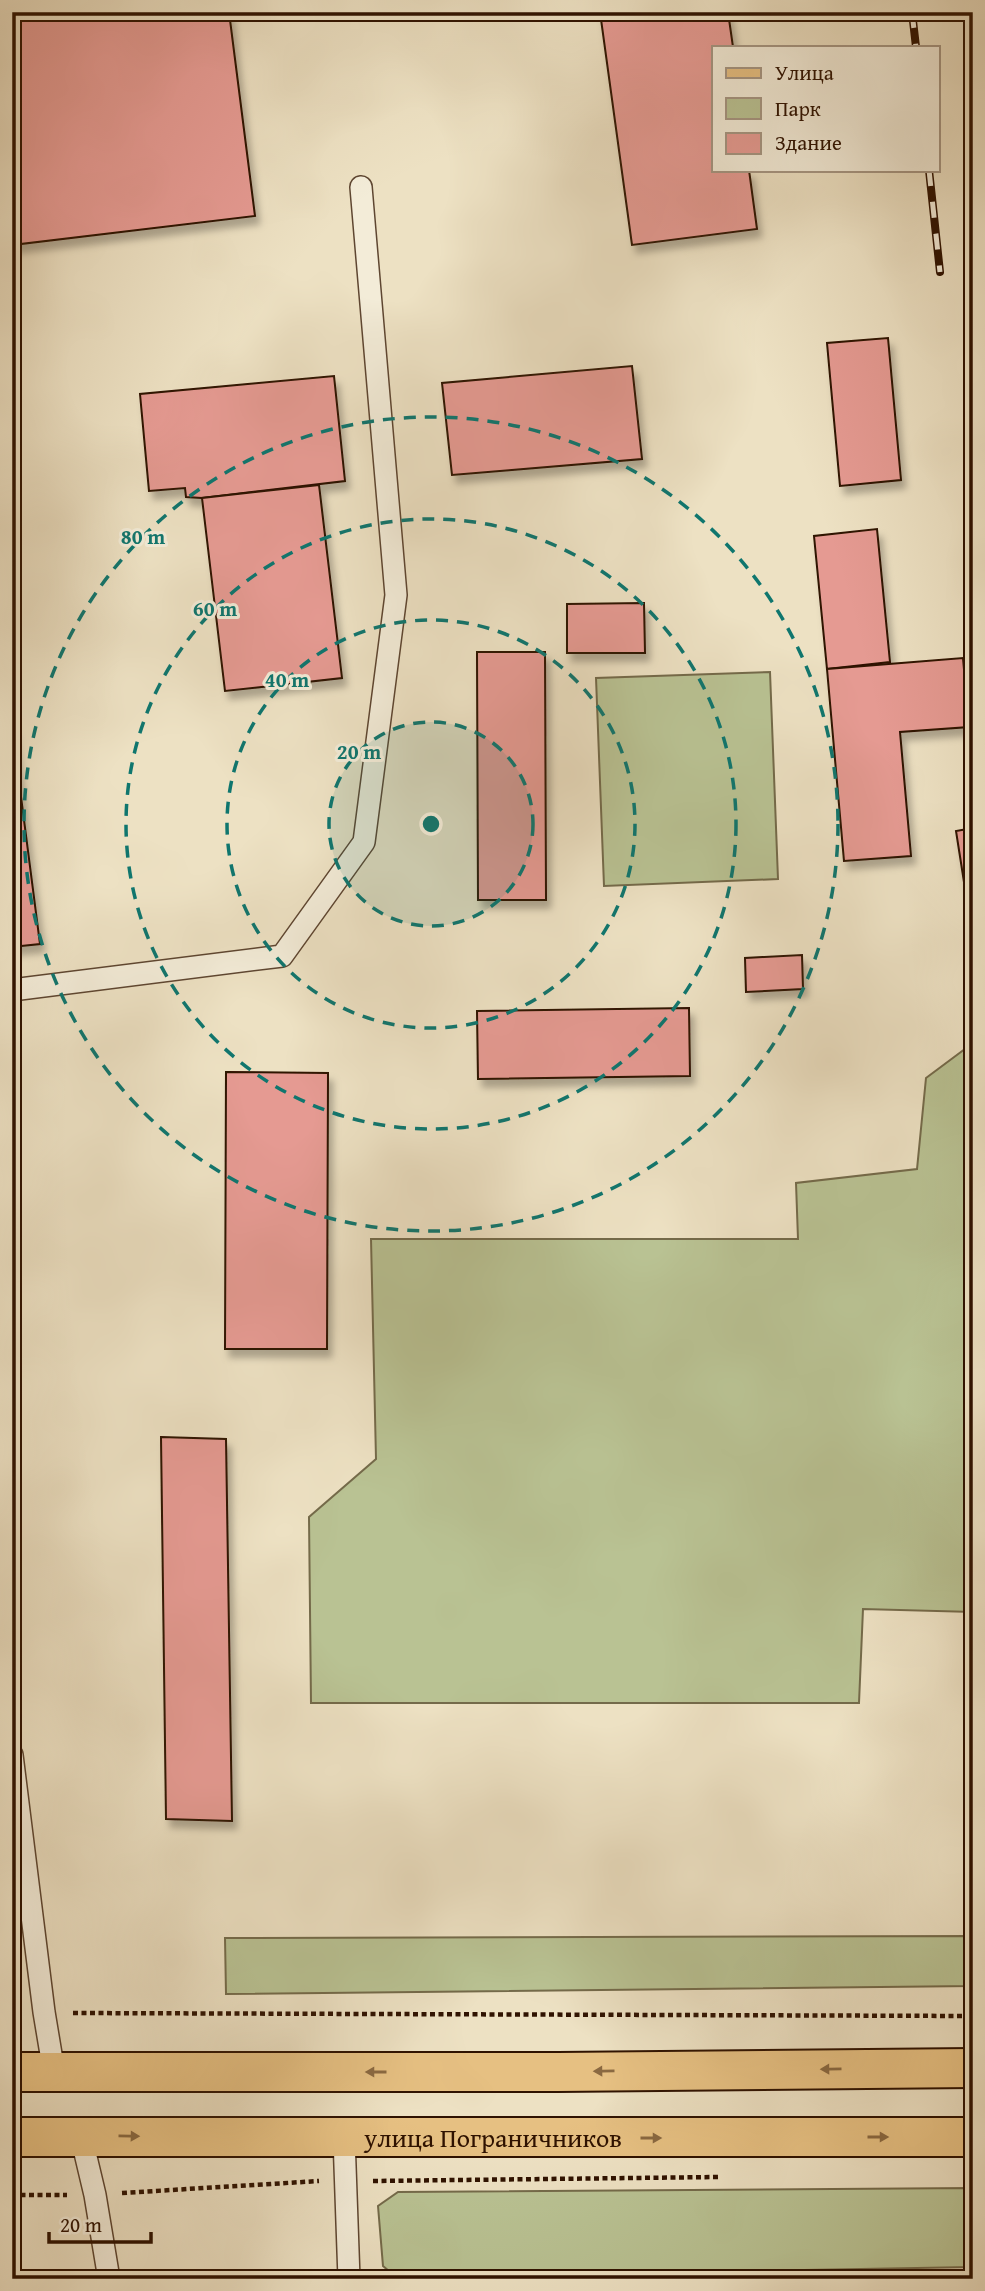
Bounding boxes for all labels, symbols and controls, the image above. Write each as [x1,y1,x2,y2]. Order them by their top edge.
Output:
legend [712,46,940,172]
text: Улица [775,57,834,88]
text: Парк [775,93,821,124]
text: Здание [775,127,842,158]
text: 80 m [121,521,165,552]
text: 60 m [193,593,237,624]
text: 40 m [265,664,309,695]
text: 20 m [337,736,381,767]
centre of rings [419,812,443,836]
one-way arrow [820,2063,842,2075]
one-way arrow [592,2065,614,2077]
one-way arrow [365,2066,387,2078]
street label: улица Пограничников [363,2118,622,2157]
one-way arrow [119,2130,141,2142]
one-way arrow [868,2131,890,2143]
one-way arrow [640,2132,662,2144]
scale bar [49,2200,150,2244]
text: 20 m [60,2209,102,2240]

